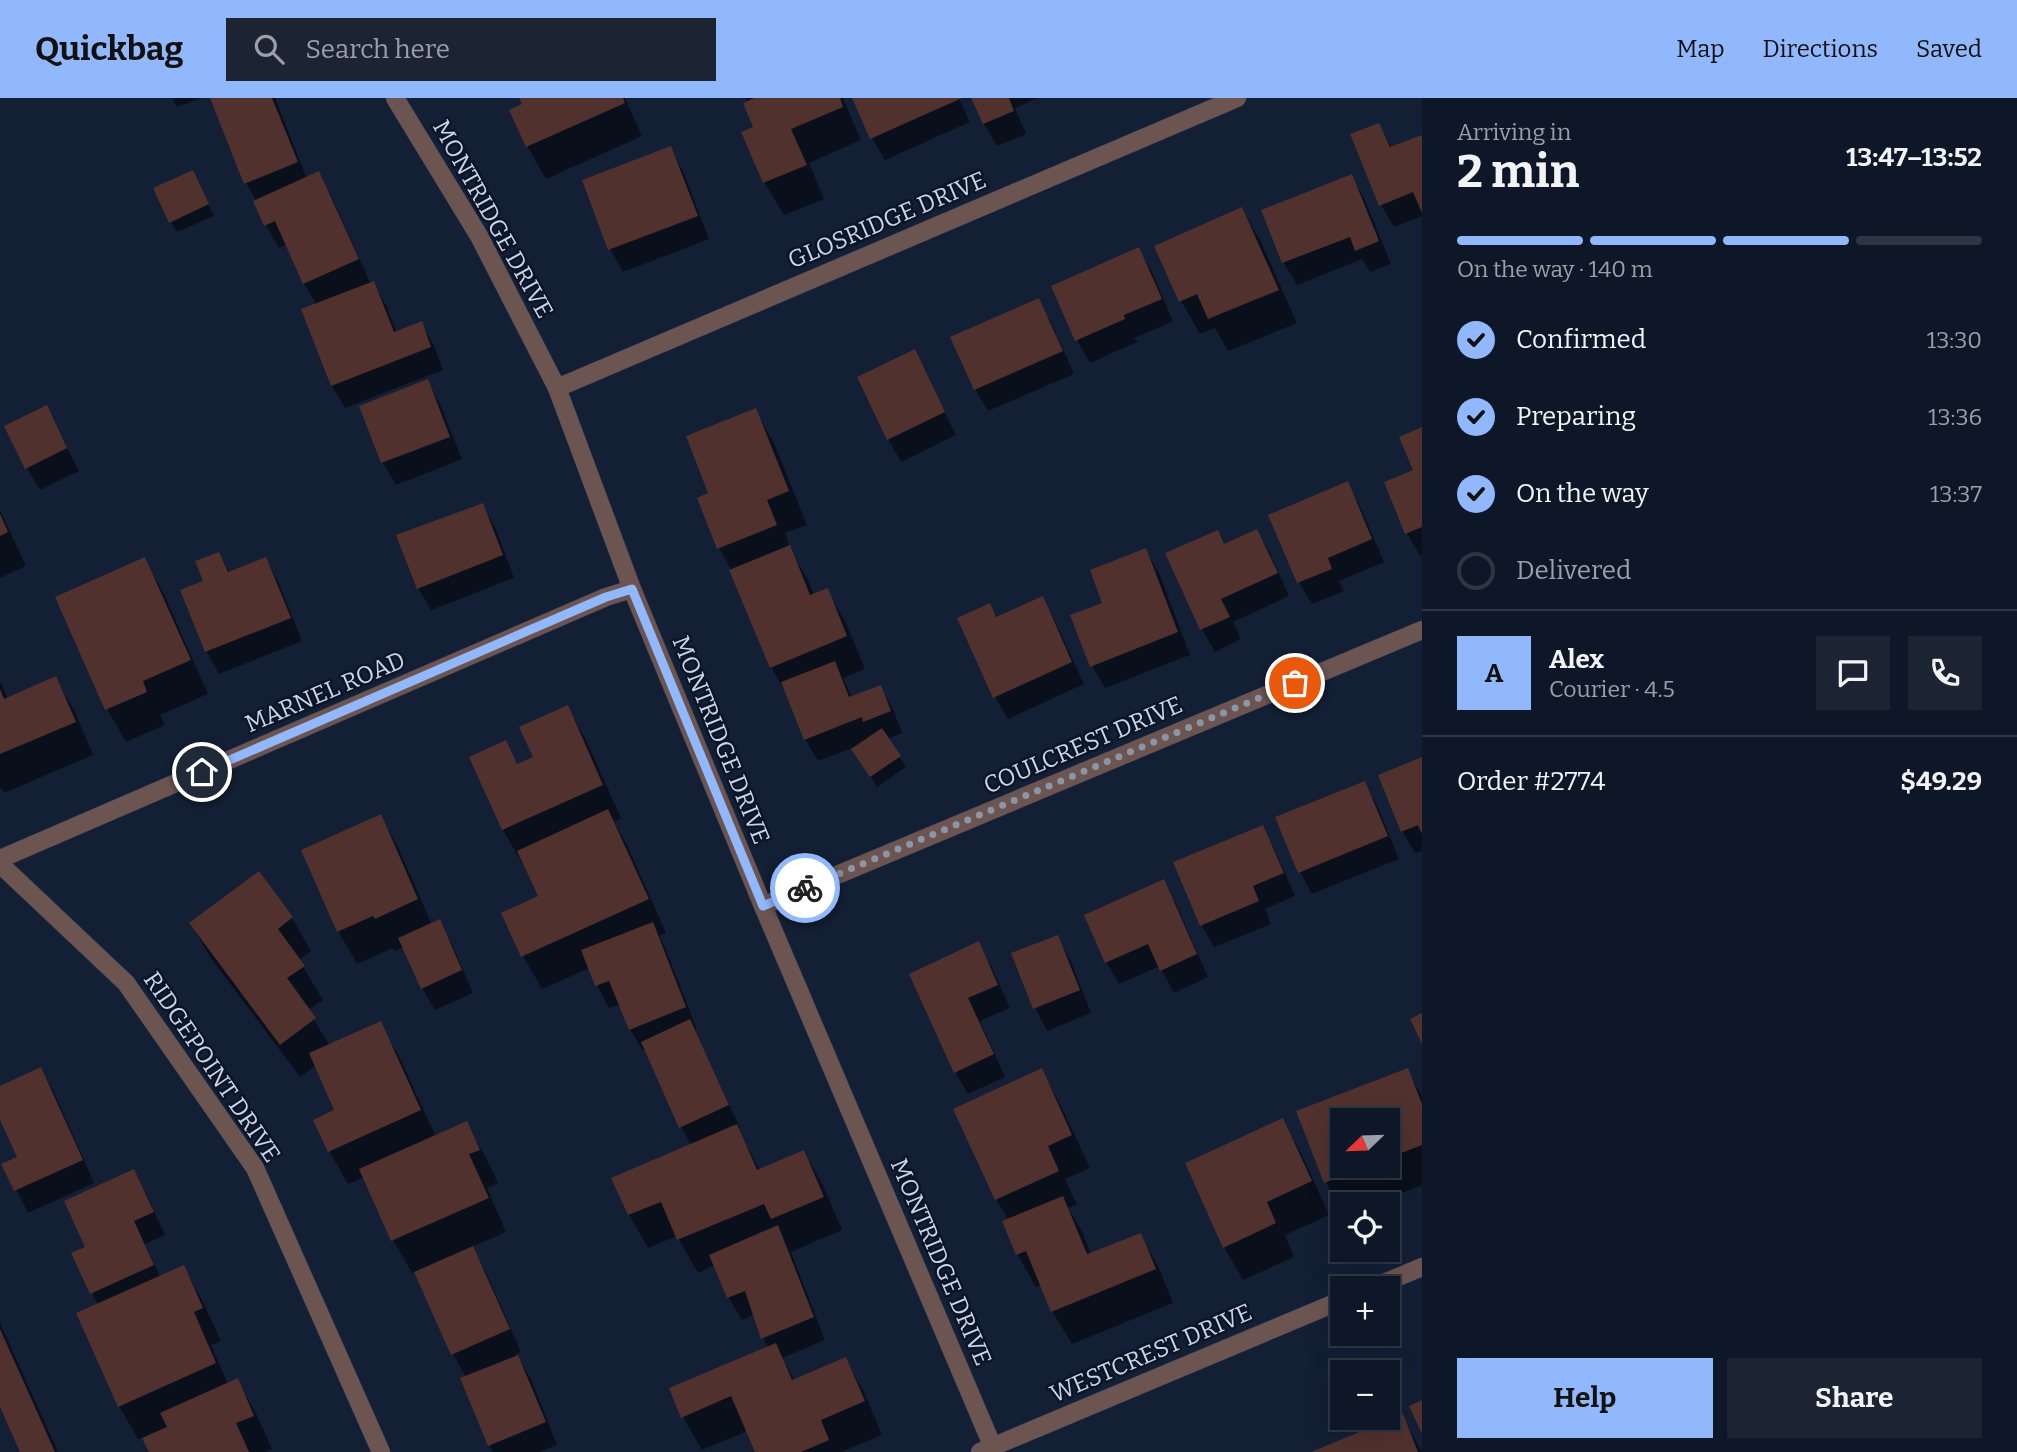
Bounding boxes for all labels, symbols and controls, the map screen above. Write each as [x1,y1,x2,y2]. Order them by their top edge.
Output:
search box [226,18,716,81]
text: Quickbag [35,29,184,69]
icon: search [250,30,288,68]
text: Search here [306,34,450,65]
text: Map [1676,35,1725,63]
text: Directions [1763,35,1878,63]
text: Saved [1916,35,1982,63]
street label: MONTRIDGE DRIVE [427,115,559,323]
text: Arriving in [1457,118,1571,146]
text: 13:47–13:52 [1846,142,1982,173]
text: 2 min [1457,144,1579,199]
street label: GLOSRIDGE DRIVE [784,166,990,274]
text: On the way · 140 m [1457,255,1653,283]
icon: check [1457,321,1495,359]
text: Confirmed [1516,324,1646,355]
text: 13:30 [1927,326,1982,354]
icon: check [1457,398,1495,436]
text: Preparing [1516,401,1636,432]
text: 13:36 [1928,403,1982,431]
icon: check [1457,475,1495,513]
text: On the way [1516,478,1649,509]
text: 13:37 [1930,480,1982,508]
text: Delivered [1516,555,1631,586]
street label: MONTRIDGE DRIVE [666,632,776,848]
button: chat [1816,636,1890,710]
button: phone [1908,636,1982,710]
text: Alex [1549,644,1604,675]
street label: MARNEL ROAD [241,646,409,738]
pin [1265,653,1325,713]
text: A [1485,658,1503,689]
icon: bag [1276,664,1314,702]
text: Courier · 4.5 [1549,675,1675,703]
street label: COULCREST DRIVE [979,690,1187,800]
pin [172,742,232,802]
icon: home [183,753,221,791]
text: Order #2774 [1457,766,1606,797]
text: $49.29 [1900,766,1982,797]
courier [770,853,840,923]
icon: bike [786,869,824,907]
street label: RIDGEPOINT DRIVE [138,966,286,1168]
north arrow [1330,1108,1400,1178]
map controls [1330,1108,1400,1430]
street label: MONTRIDGE DRIVE [885,1154,997,1370]
button: locate [1330,1192,1400,1262]
button: + [1330,1276,1400,1346]
street label: WESTCREST DRIVE [1046,1298,1256,1408]
button: Help [1457,1358,1713,1438]
button: Share [1727,1358,1982,1438]
button: − [1330,1360,1400,1430]

